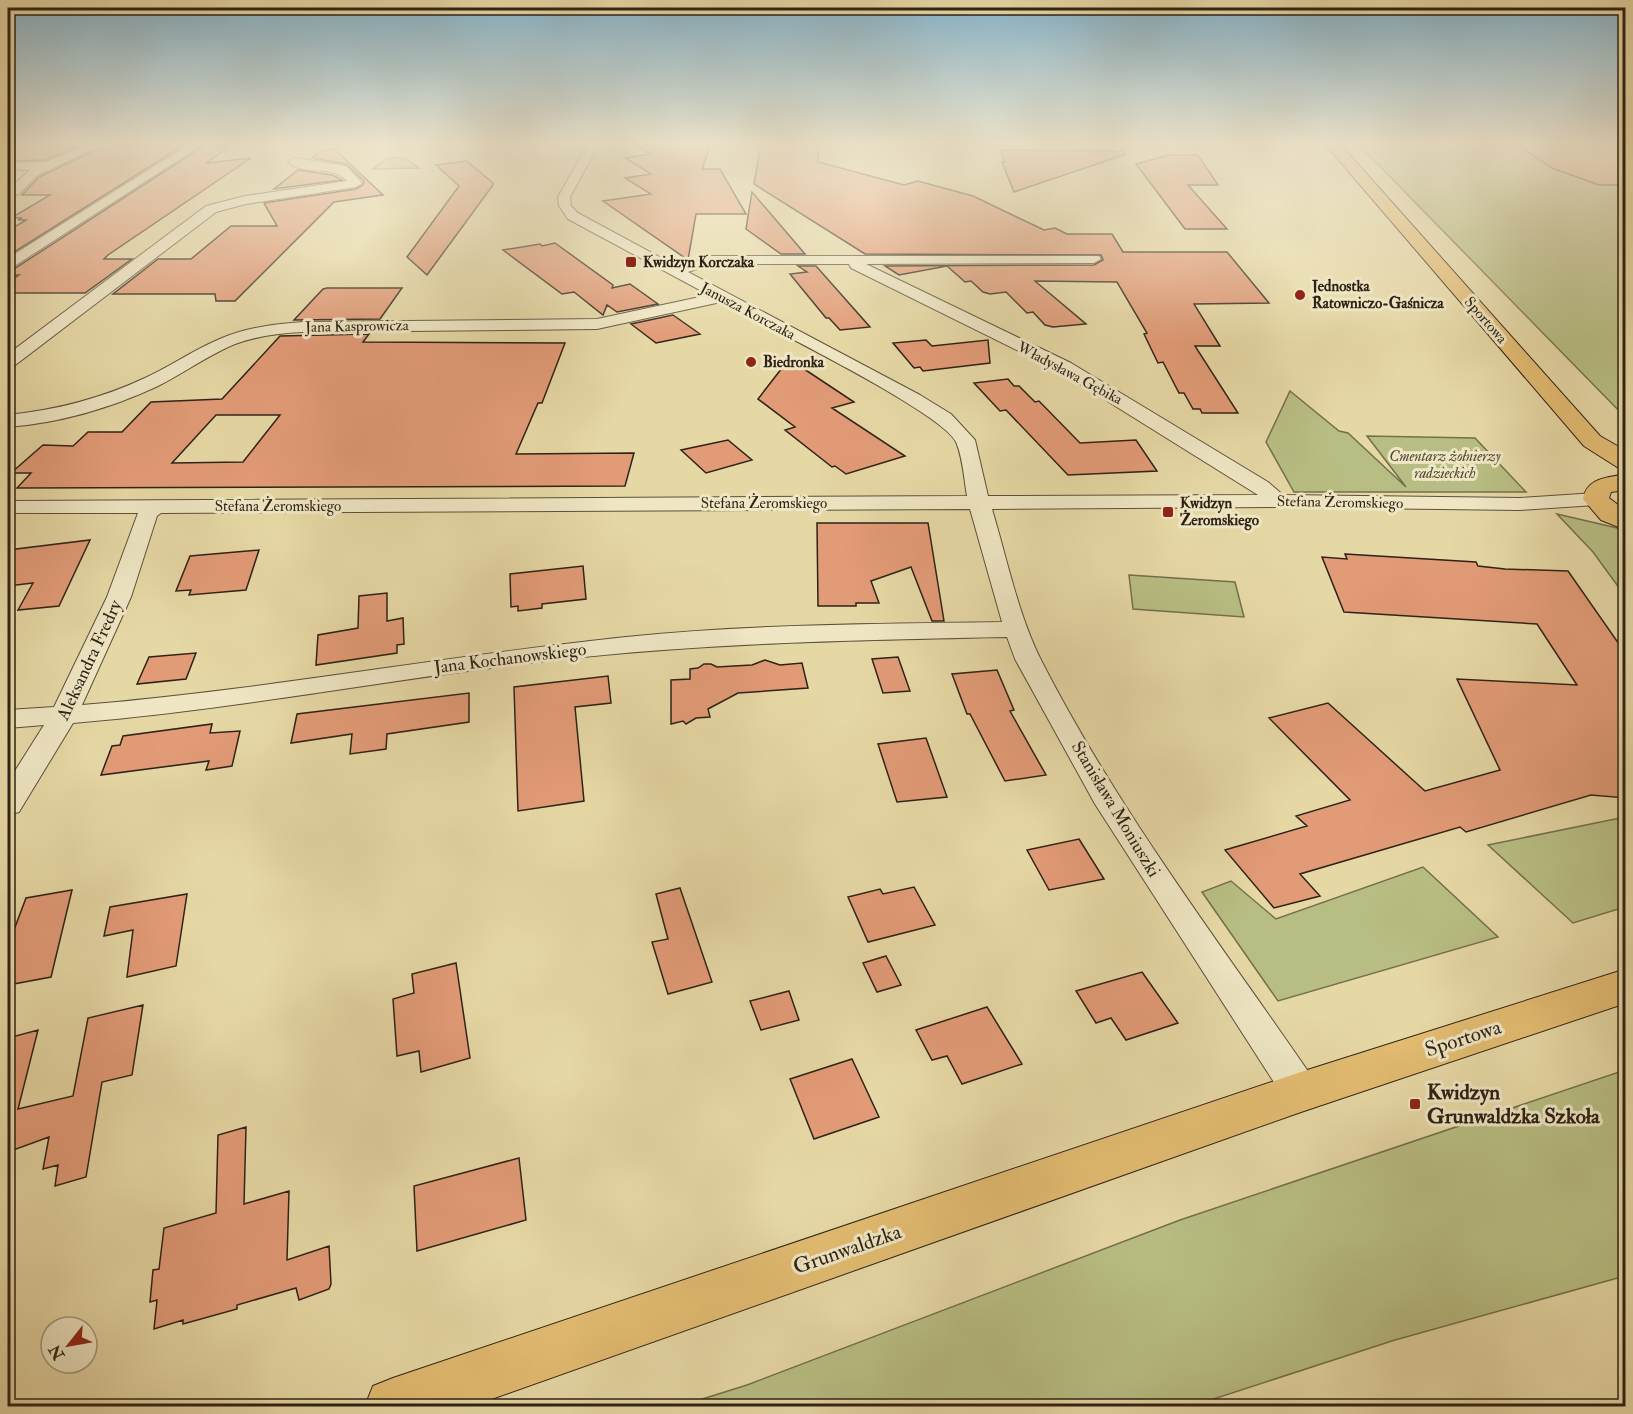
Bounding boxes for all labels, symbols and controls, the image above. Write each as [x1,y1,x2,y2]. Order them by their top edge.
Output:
place label: Kwidzyn Korczaka [643,253,755,273]
marker: Kwidzyn Korczaka [624,255,638,269]
place label: Jednostka Ratowniczo-Gaśnicza [1311,277,1445,313]
street label: Janusza Korczaka [696,278,799,346]
marker: Jednostka Ratowniczo-Gaśnicza [1293,288,1307,302]
street label: Sportowa [1459,293,1512,349]
street label: Jana Kasprowicza [304,316,410,338]
street label: Władysława Gębika [1013,337,1126,410]
place label: Biedronka [763,353,825,372]
marker: Biedronka [744,355,758,369]
park label: Cmentarz żołnierzy radzieckich [1389,447,1502,483]
street label: Stefana Żeromskiego [1277,490,1403,513]
street label: Stefana Żeromskiego [701,492,827,513]
place label: Kwidzyn Żeromskiego [1180,494,1260,531]
street label: Stefana Żeromskiego [215,495,341,516]
marker: Kwidzyn Żeromskiego [1161,505,1175,519]
street label: Aleksandra Fredry [51,595,128,725]
street label: Jana Kochanowskiego [432,638,588,679]
street label: Stanisława Moniuszki [1066,737,1165,882]
street label: Sportowa [1422,1013,1505,1063]
place label: Kwidzyn Grunwaldzka Szkoła [1427,1079,1601,1130]
marker: Kwidzyn Grunwaldzka Szkoła [1408,1097,1422,1111]
street label: Grunwaldzka [789,1218,905,1281]
north arrow [39,1315,99,1375]
text: N [44,1340,70,1364]

